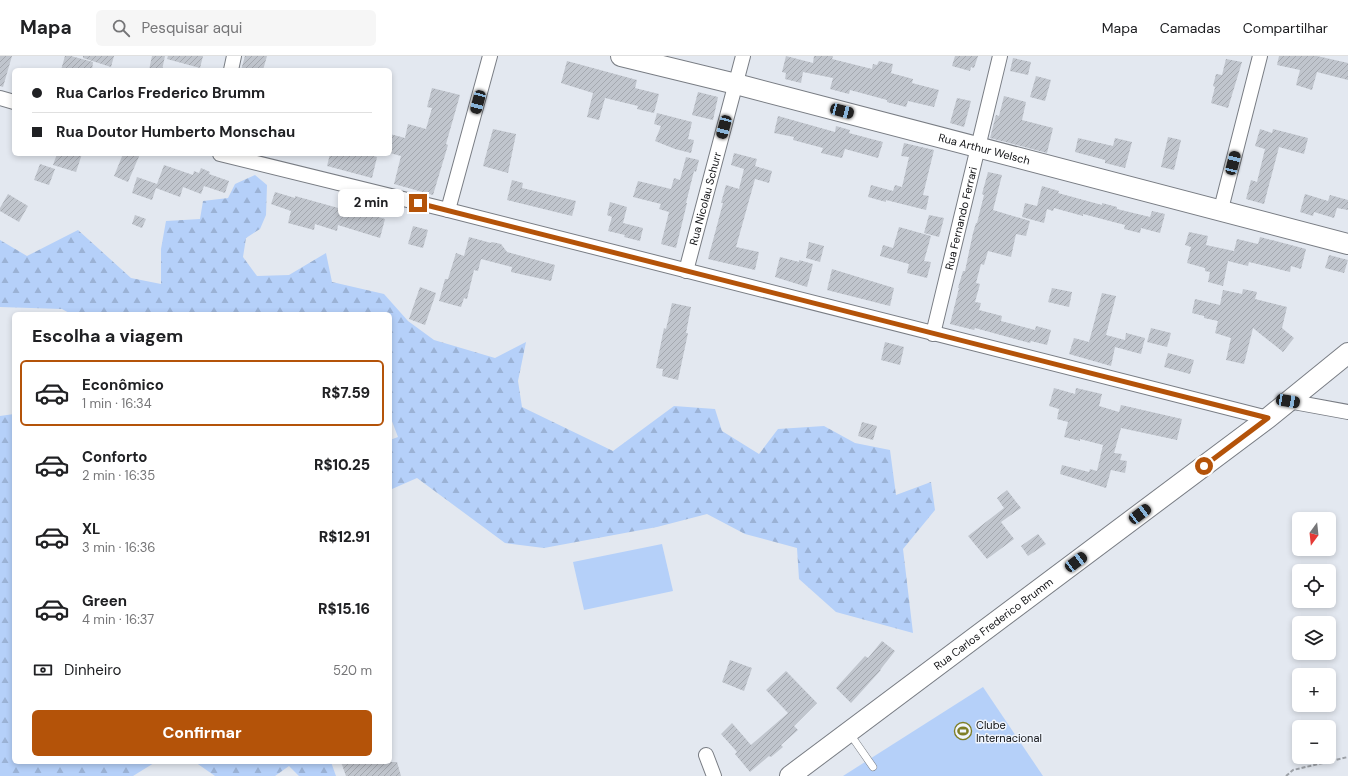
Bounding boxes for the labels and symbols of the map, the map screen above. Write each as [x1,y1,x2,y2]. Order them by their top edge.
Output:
car [469,89,487,115]
car [829,102,855,120]
car [715,114,733,140]
street label: Rua Arthur Welsch [937,130,1032,168]
street label: Rua Nicolau Schurr [686,150,724,247]
car [1224,150,1242,176]
street label: Rua Fernando Ferrari [942,165,980,271]
callout: 2 min [338,189,404,217]
route end [409,194,427,212]
car [1275,393,1301,409]
route start [1195,457,1213,475]
car [1127,502,1153,526]
north arrow [1292,512,1336,556]
car [1063,550,1089,574]
street label: Rua Carlos Frederico Brumm [931,574,1056,673]
place label: Clube Internacional [976,718,1042,745]
sports icon: Clube Internacional [953,721,973,741]

